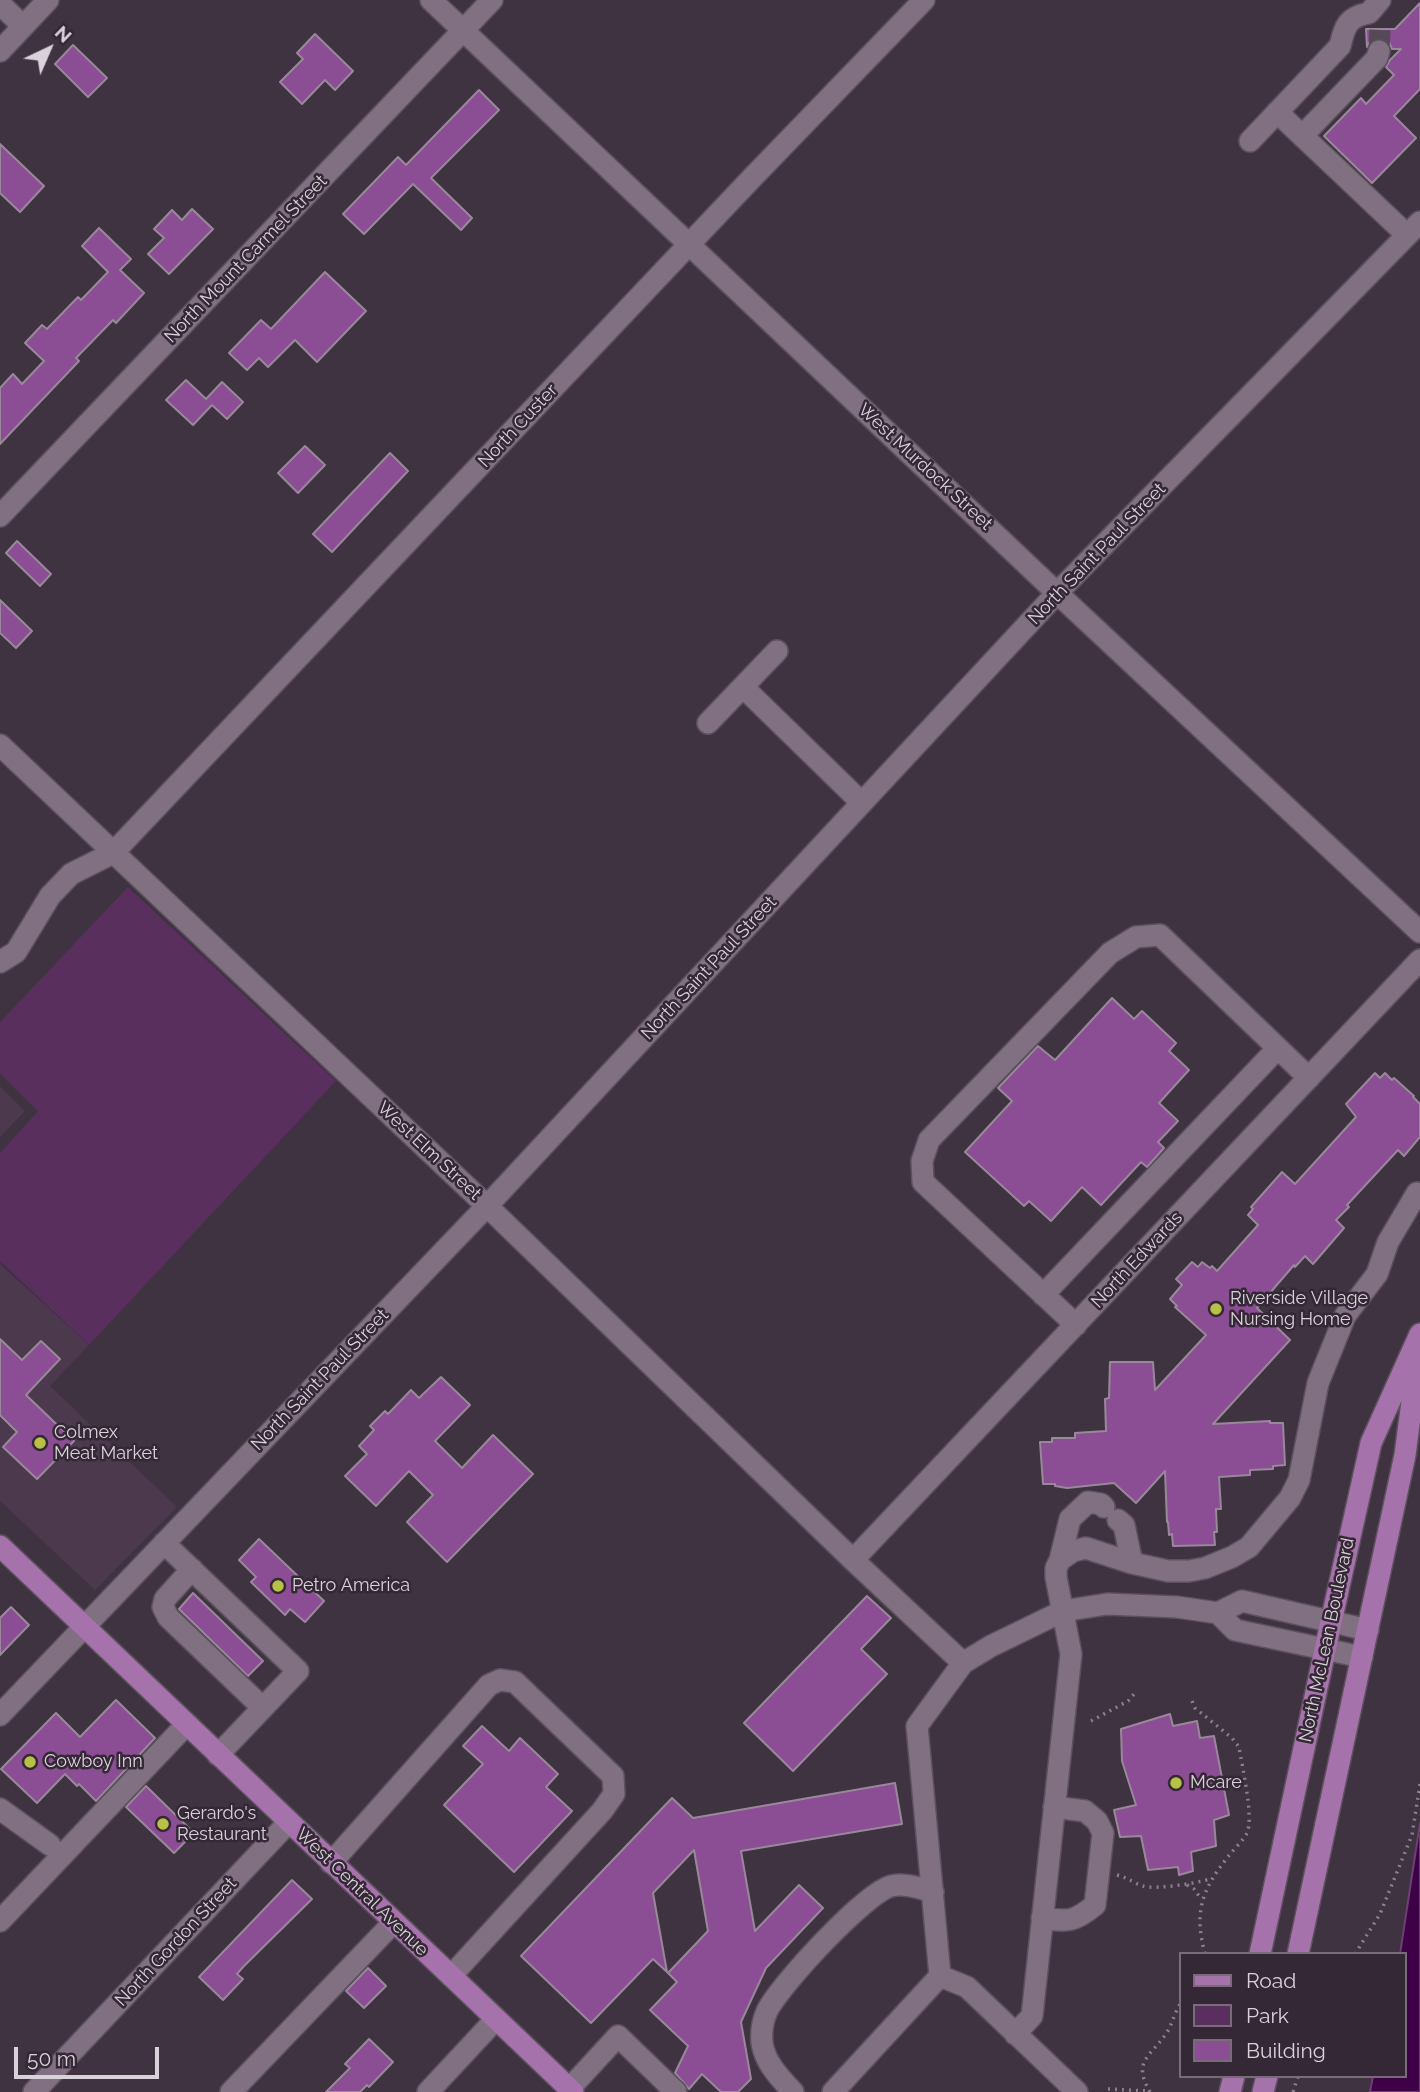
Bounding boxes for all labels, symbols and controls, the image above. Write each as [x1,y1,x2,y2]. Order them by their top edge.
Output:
north arrow [14,14,84,84]
text: N [51,21,76,47]
street label: North Mount Carmel Street [160,171,332,347]
street label: North Custer [474,380,562,472]
street label: West Murdock Street [853,399,997,535]
street label: North Saint Paul Street [1024,479,1170,629]
street label: North Saint Paul Street [637,892,781,1044]
street label: West Elm Street [372,1097,486,1205]
street label: North Edwards [1087,1207,1187,1313]
place label: Riverside Village Nursing Home [1230,1288,1368,1330]
marker: Riverside Village Nursing Home [1208,1301,1224,1317]
street label: North Saint Paul Street [247,1305,393,1455]
place label: Colmex Meat Market [54,1422,158,1464]
marker: Colmex Meat Market [32,1435,48,1451]
street label: North McLean Boulevard [1295,1536,1359,1744]
place label: Petro America [292,1575,410,1597]
marker: Petro America [270,1578,286,1594]
place label: Cowboy Inn [44,1751,143,1773]
marker: Cowboy Inn [22,1754,38,1770]
place label: Mcare [1190,1772,1242,1794]
marker: Mcare [1168,1775,1184,1791]
place label: Gerardo's Restaurant [177,1803,267,1846]
marker: Gerardo's Restaurant [155,1816,171,1832]
street label: West Central Avenue [291,1823,433,1961]
street label: North Gordon Street [111,1873,241,2011]
legend [1178,1952,1406,2078]
text: Road [1246,1968,1296,1993]
text: Park [1246,2003,1289,2028]
scale bar [18,2032,163,2076]
text: Building [1246,2038,1326,2063]
text: 50 m [27,2046,76,2071]

